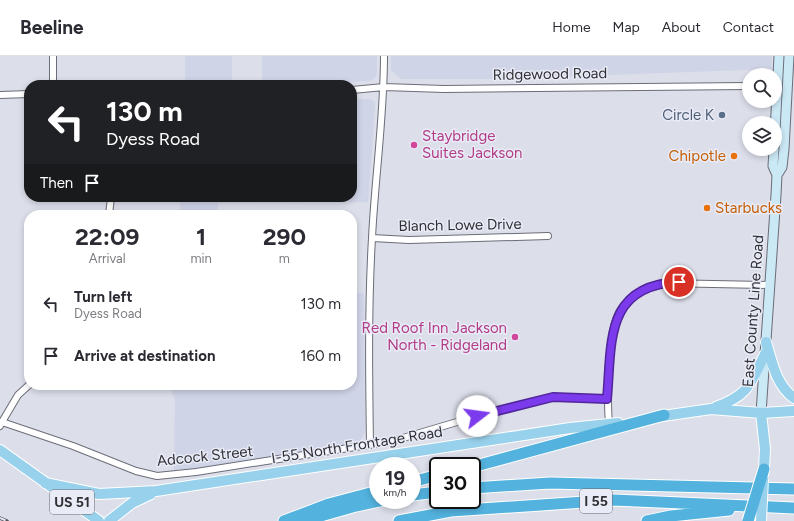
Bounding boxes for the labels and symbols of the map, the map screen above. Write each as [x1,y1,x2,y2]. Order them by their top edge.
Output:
street label: Ridgewood Road [493,64,607,84]
place label: Circle K [662,106,715,124]
marker: Circle K [717,110,727,120]
place label: Staybridge Suites Jackson [422,127,522,162]
marker: Staybridge Suites Jackson [409,140,419,150]
place label: Chipotle [669,147,726,165]
marker: Chipotle [729,151,739,161]
place label: Starbucks [715,199,782,217]
marker: Starbucks [702,203,712,213]
street label: Blanch Lowe Drive [398,215,522,235]
street label: East County Line Road [739,234,767,388]
pin [662,265,696,299]
place label: Red Roof Inn Jackson North - Ridgeland [362,319,507,354]
marker: Red Roof Inn Jackson North - Ridgeland [510,332,520,342]
position arrow [456,395,498,437]
street label: I-55 North Frontage Road [270,423,444,467]
street label: Adcock Street [156,442,254,470]
speed limit sign: 30 [429,457,481,509]
road number: I 55 [580,489,612,513]
road number: US 51 [50,490,94,514]

